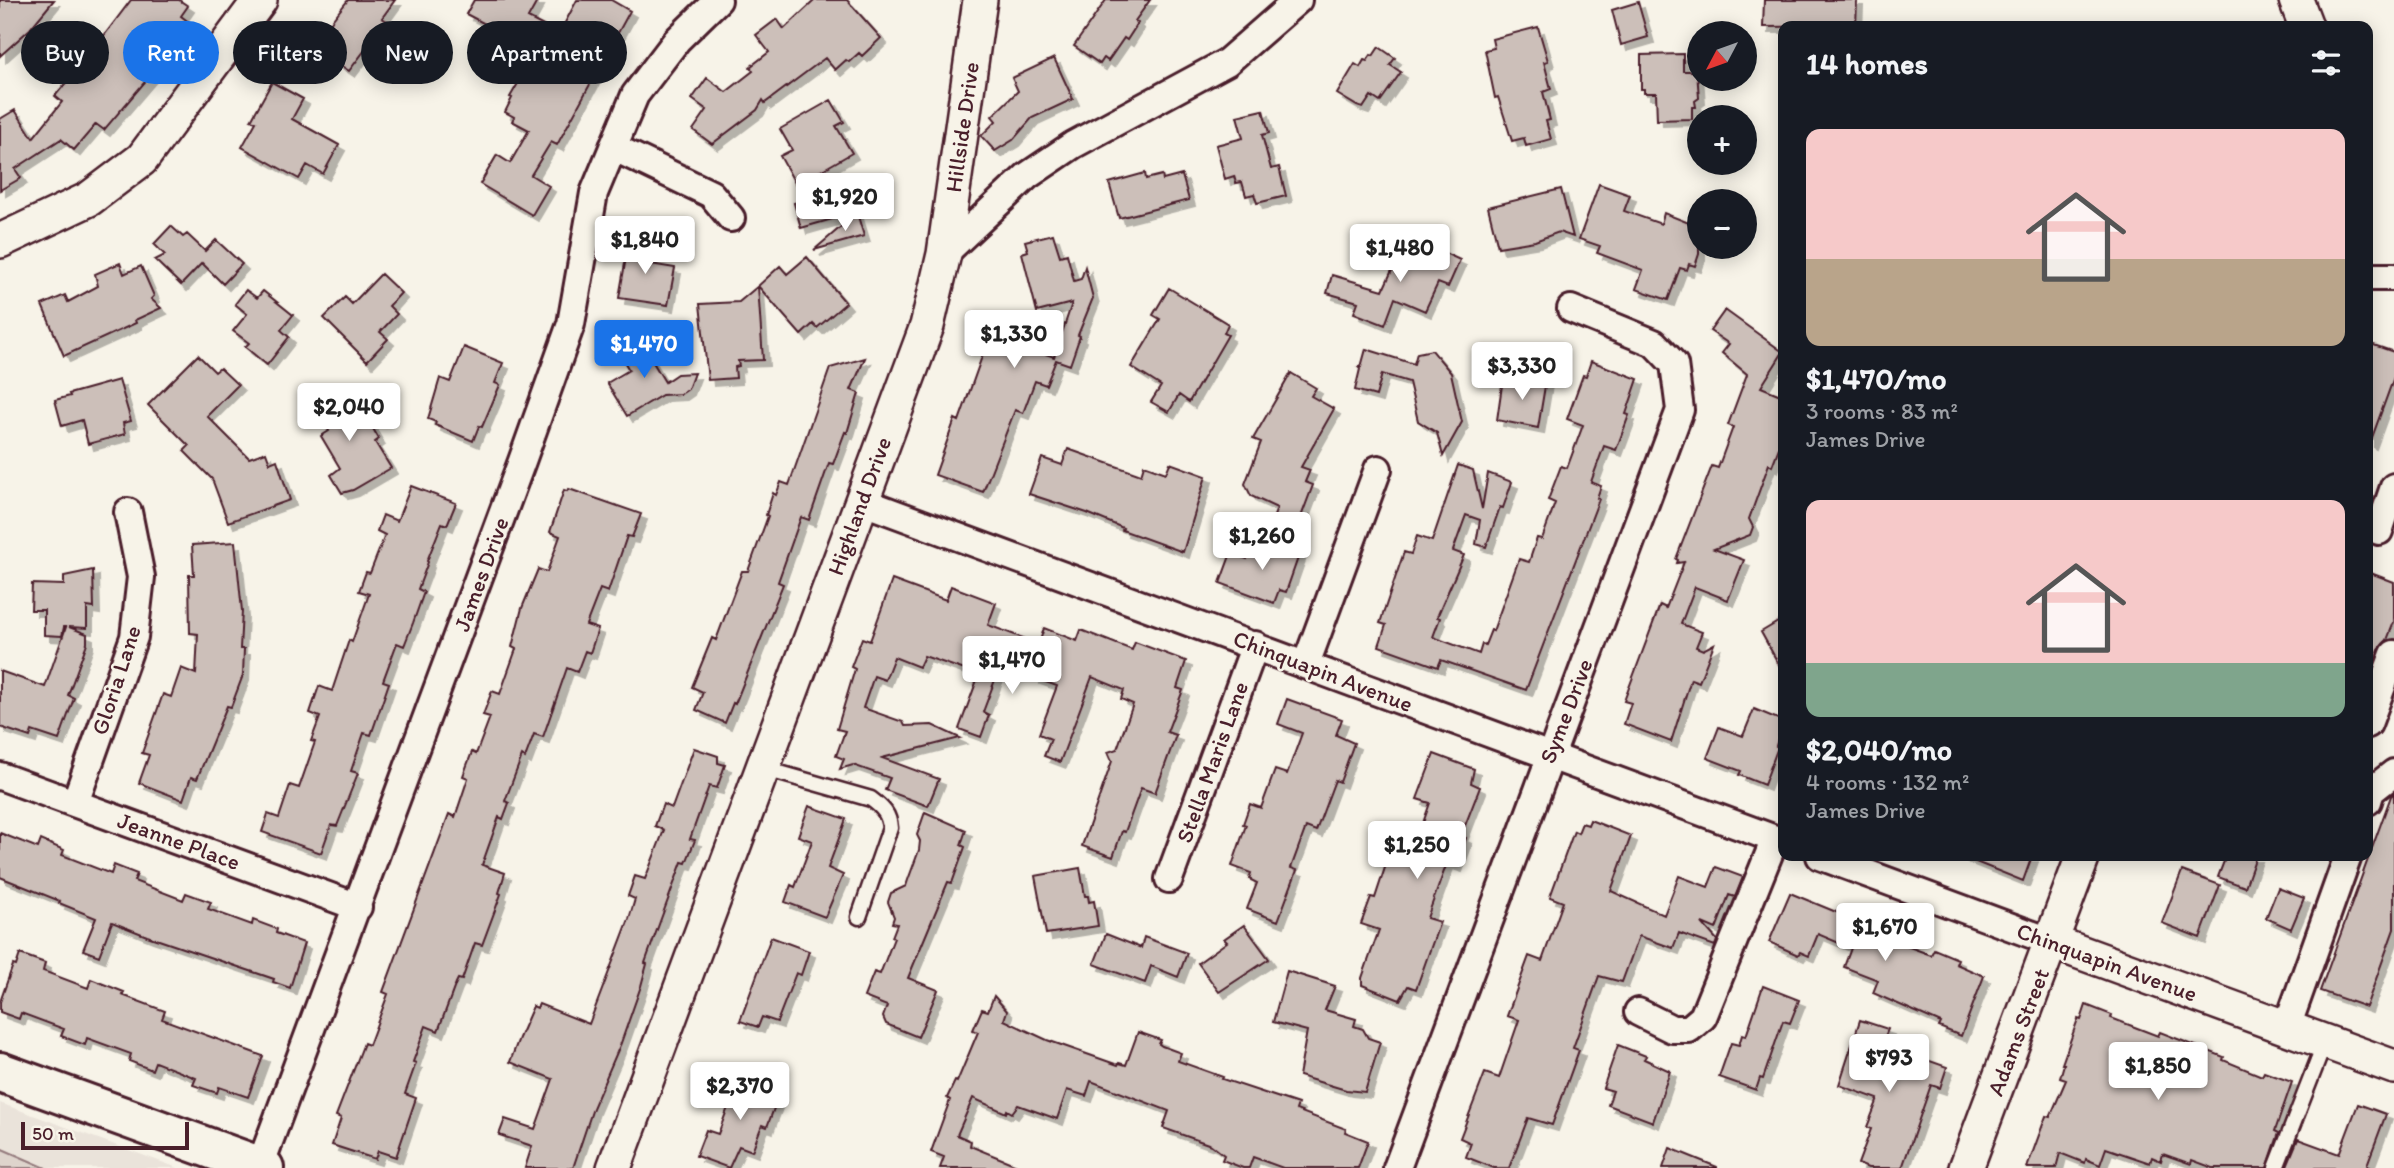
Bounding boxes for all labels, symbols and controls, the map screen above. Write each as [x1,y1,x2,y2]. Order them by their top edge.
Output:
chip: Buy [21,21,109,84]
chip: Rent [123,21,219,84]
chip: Filters [233,21,347,84]
chip: New [361,21,453,84]
chip: Apartment [467,21,627,84]
north arrow [1687,21,1757,91]
map controls [1687,21,1757,259]
icon: filters [2307,44,2345,82]
text: 14 homes [1806,45,1928,82]
street label: Hillside Drive [939,60,985,194]
button: + [1687,105,1757,175]
pin: $1,920 [788,174,902,233]
icon: home [2013,174,2139,300]
text: $1,920 [812,182,878,210]
button: − [1687,189,1757,259]
pin: $1,840 [588,216,702,276]
pin: $1,480 [1343,224,1457,284]
text: $1,840 [611,225,679,253]
text: $1,480 [1366,233,1434,261]
pin: $1,330 [957,310,1071,370]
text: $1,330 [980,319,1048,347]
pin: $1,470 [587,320,701,380]
text: $1,470 [610,329,678,357]
pin: $3,330 [1465,342,1579,402]
text: $3,330 [1488,351,1556,379]
text: $1,470/mo [1806,360,1947,397]
pin: $2,040 [292,384,406,443]
text: $2,040 [313,392,385,420]
text: 3 rooms · 83 m² [1806,397,1958,425]
text: James Drive [1806,425,1926,453]
street label: Highland Drive [821,433,897,579]
pin: $1,260 [1205,512,1319,572]
street label: James Drive [447,513,515,635]
text: $1,260 [1229,521,1295,549]
icon: home [2013,545,2139,671]
street label: Gloria Lane [85,622,147,738]
street label: Chinquapin Avenue [1229,624,1417,718]
pin: $1,470 [955,636,1069,696]
text: $1,470 [978,645,1046,673]
street label: Syme Drive [1533,655,1599,767]
street label: Stella Maris Lane [1170,678,1254,846]
text: $2,040/mo [1806,731,1952,768]
text: 4 rooms · 132 m² [1806,768,1969,796]
text: James Drive [1806,796,1926,824]
street label: Jeanne Place [114,806,244,876]
pin: $1,250 [1360,822,1474,881]
text: $1,250 [1384,830,1450,858]
pin: $1,670 [1828,904,1942,963]
text: $1,670 [1852,912,1918,940]
street label: Chinquapin Avenue [2013,916,2201,1008]
street label: Adams Street [1981,964,2055,1100]
pin: $793 [1848,1034,1930,1094]
pin: $1,850 [2101,1042,2215,1102]
text: $793 [1865,1043,1913,1071]
text: $1,850 [2125,1051,2191,1079]
pin: $2,370 [683,1062,797,1122]
text: $2,370 [706,1071,774,1099]
scale bar [21,1119,189,1151]
text: 50 m [32,1122,74,1145]

